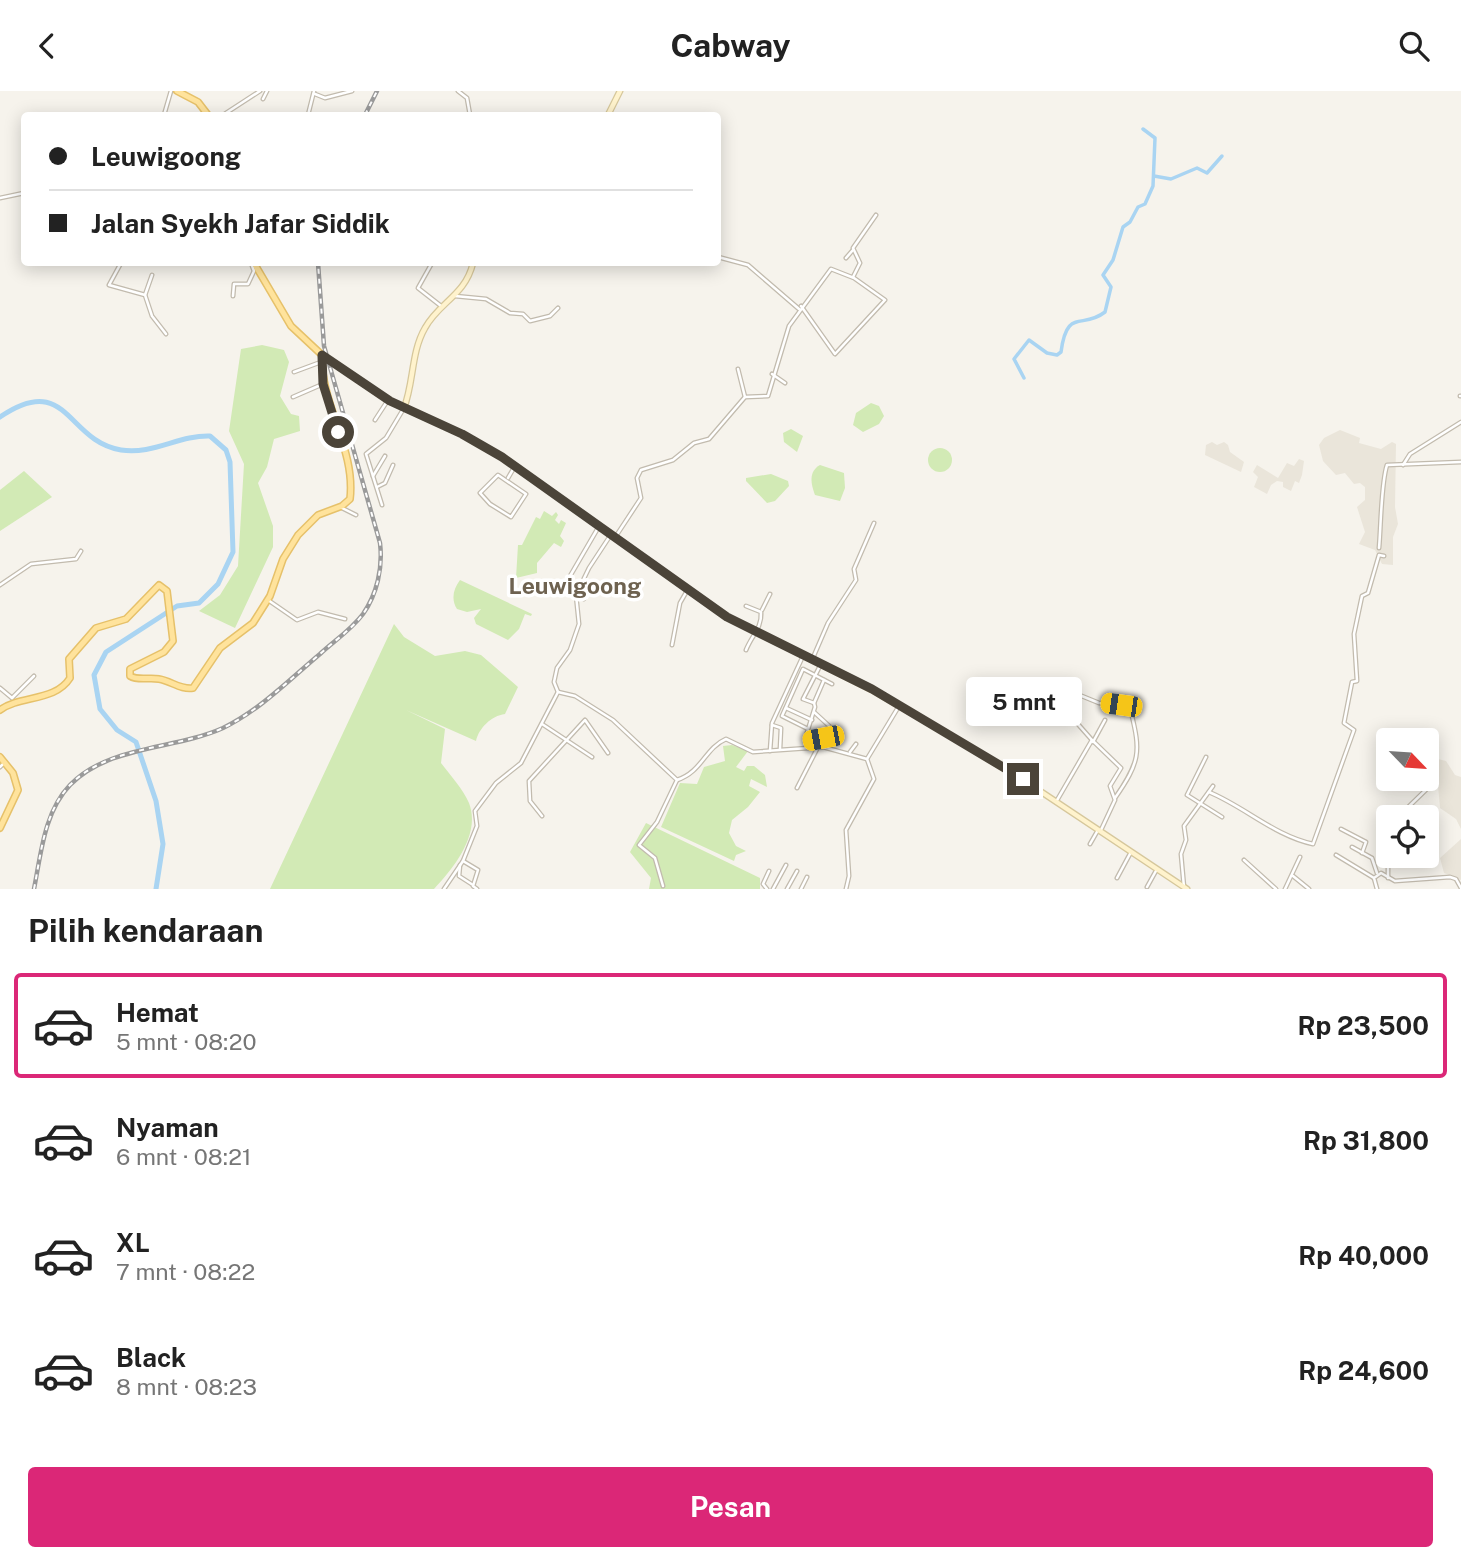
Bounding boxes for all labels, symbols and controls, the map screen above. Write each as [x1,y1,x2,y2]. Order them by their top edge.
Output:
icon: back [28,27,66,65]
text: Cabway [671,27,790,64]
icon: search [1395,27,1433,65]
text: Leuwigoong [91,141,241,172]
text: Jalan Syekh Jafar Siddik [91,208,390,239]
route start [322,416,354,448]
district label: Leuwigoong [509,572,641,599]
callout: 5 mnt [965,677,1081,727]
text: 5 mnt [992,688,1056,715]
car [1099,692,1144,718]
car [801,724,846,752]
north arrow [1376,728,1438,791]
map controls [1376,728,1439,868]
route end [1007,763,1039,795]
button: locate [1376,805,1439,868]
text: Pilih kendaraan [28,912,263,949]
icon: car [32,994,95,1057]
text: Hemat [116,997,199,1028]
text: Rp 23,500 [1297,1010,1429,1041]
text: 5 mnt · 08:20 [116,1028,257,1055]
icon: car [32,1109,95,1172]
text: Nyaman [116,1112,219,1143]
text: Rp 31,800 [1303,1125,1429,1156]
text: 6 mnt · 08:21 [116,1143,251,1170]
icon: car [32,1224,95,1287]
text: XL [116,1227,150,1258]
text: Rp 40,000 [1298,1240,1429,1271]
text: 7 mnt · 08:22 [116,1258,255,1285]
icon: car [32,1339,95,1402]
text: Black [116,1342,186,1373]
text: Rp 24,600 [1298,1355,1429,1386]
text: 8 mnt · 08:23 [116,1373,257,1400]
button: Pesan [28,1467,1433,1547]

